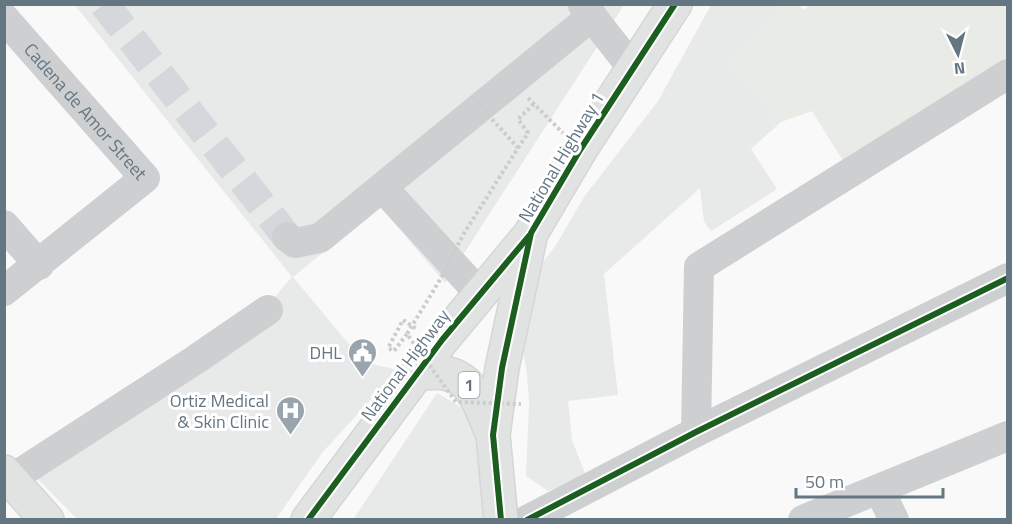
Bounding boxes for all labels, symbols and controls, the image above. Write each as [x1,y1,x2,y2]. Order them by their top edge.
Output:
north arrow [928,24,988,84]
street label: Cadena de Amor Street [18,37,154,186]
text: N [953,56,966,81]
street label: National Highway 1 [511,87,611,227]
street label: National Highway [354,303,456,427]
public building icon: DHL [347,336,379,378]
place label: DHL [310,339,342,366]
road number: 1 [458,372,480,398]
place label: Ortiz Medical & Skin Clinic [170,387,269,435]
hospital icon: Ortiz Medical & Skin Clinic [274,394,306,436]
scale bar [796,461,943,499]
text: 50 m [805,468,844,495]

